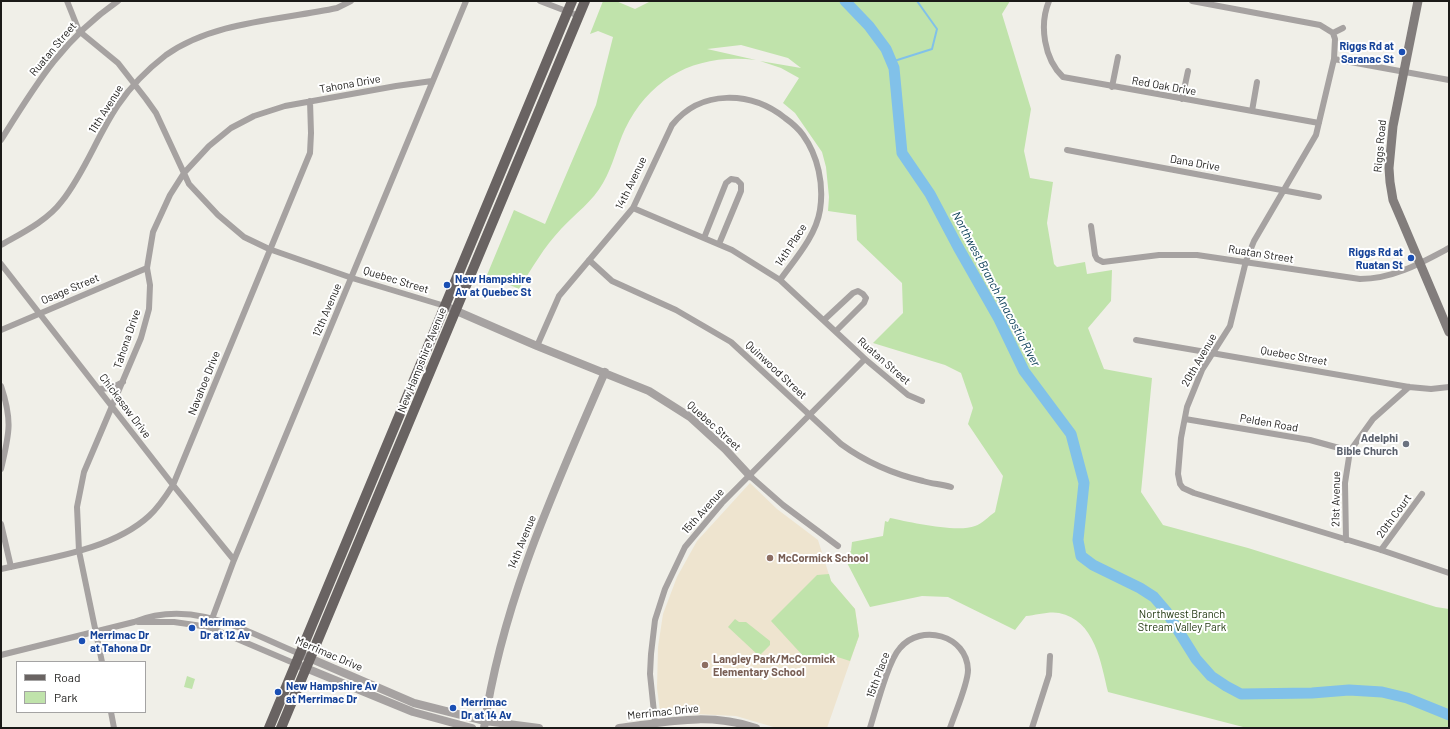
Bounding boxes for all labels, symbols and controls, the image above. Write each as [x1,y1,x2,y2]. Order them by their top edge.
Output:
street label: Ruatan Street [27,19,79,79]
place label: Riggs Rd at Saranac St [1340,39,1394,65]
marker: Riggs Rd at Saranac St [1397,47,1407,57]
street label: Tahona Drive [318,72,382,96]
street label: Red Oak Drive [1131,74,1197,98]
street label: 11th Avenue [86,82,126,136]
street label: Riggs Road [1371,119,1389,173]
street label: Dana Drive [1169,152,1221,174]
street label: 14th Avenue [613,154,649,212]
water label: Northwest Branch Anacostia River [949,209,1043,369]
street label: 14th Place [772,221,810,269]
street label: Ruatan Street [1227,242,1295,266]
place label: Riggs Rd at Ruatan St [1349,245,1403,271]
marker: Riggs Rd at Ruatan St [1406,253,1416,263]
street label: Quebec Street [362,264,430,296]
street label: Osage Street [39,271,101,307]
place label: New Hampshire Av at Quebec St [455,272,531,298]
marker: New Hampshire Av at Quebec St [442,280,452,290]
street label: 12th Avenue [310,281,344,339]
street label: New Hampshire Avenue [395,305,449,415]
street label: Tahona Drive [111,308,143,370]
street label: 20th Avenue [1178,331,1220,389]
street label: Ruatan Street [855,334,913,388]
street label: Quinwood Street [743,338,809,402]
street label: Quebec Street [1259,344,1329,368]
street label: Navahoe Drive [185,349,223,417]
street label: Chickasaw Drive [96,371,154,441]
street label: Quebec Street [684,398,744,454]
street label: Pelden Road [1239,411,1299,435]
place label: Adelphi Bible Church [1337,431,1398,457]
marker: Adelphi Bible Church [1401,439,1411,449]
street label: 21st Avenue [1329,471,1343,527]
street label: 15th Avenue [679,486,727,536]
street label: 20th Court [1374,492,1414,540]
street label: 14th Avenue [505,513,539,571]
place label: McCormick School [778,551,868,565]
marker: McCormick School [765,553,775,563]
park label: Northwest Branch Stream Valley Park [1138,607,1226,633]
place label: Merrimac Dr at 12 Av [200,615,250,641]
marker: Merrimac Dr at 12 Av [187,623,197,633]
place label: Merrimac Dr at Tahona Dr [90,628,151,654]
street label: Merrimac Drive [293,634,365,674]
marker: Merrimac Dr at Tahona Dr [77,636,87,646]
street label: 15th Place [864,650,892,700]
place label: Langley Park/McCormick Elementary School [713,652,835,678]
marker: Langley Park/McCormick Elementary School [700,660,710,670]
legend [16,661,146,713]
text: Road [54,670,81,684]
place label: New Hampshire Av at Merrimac Dr [286,679,377,705]
marker: New Hampshire Av at Merrimac Dr [273,687,283,697]
text: Park [54,690,78,704]
place label: Merrimac Dr at 14 Av [461,695,512,721]
street label: Merrimac Drive [627,702,699,722]
marker: Merrimac Dr at 14 Av [448,703,458,713]

